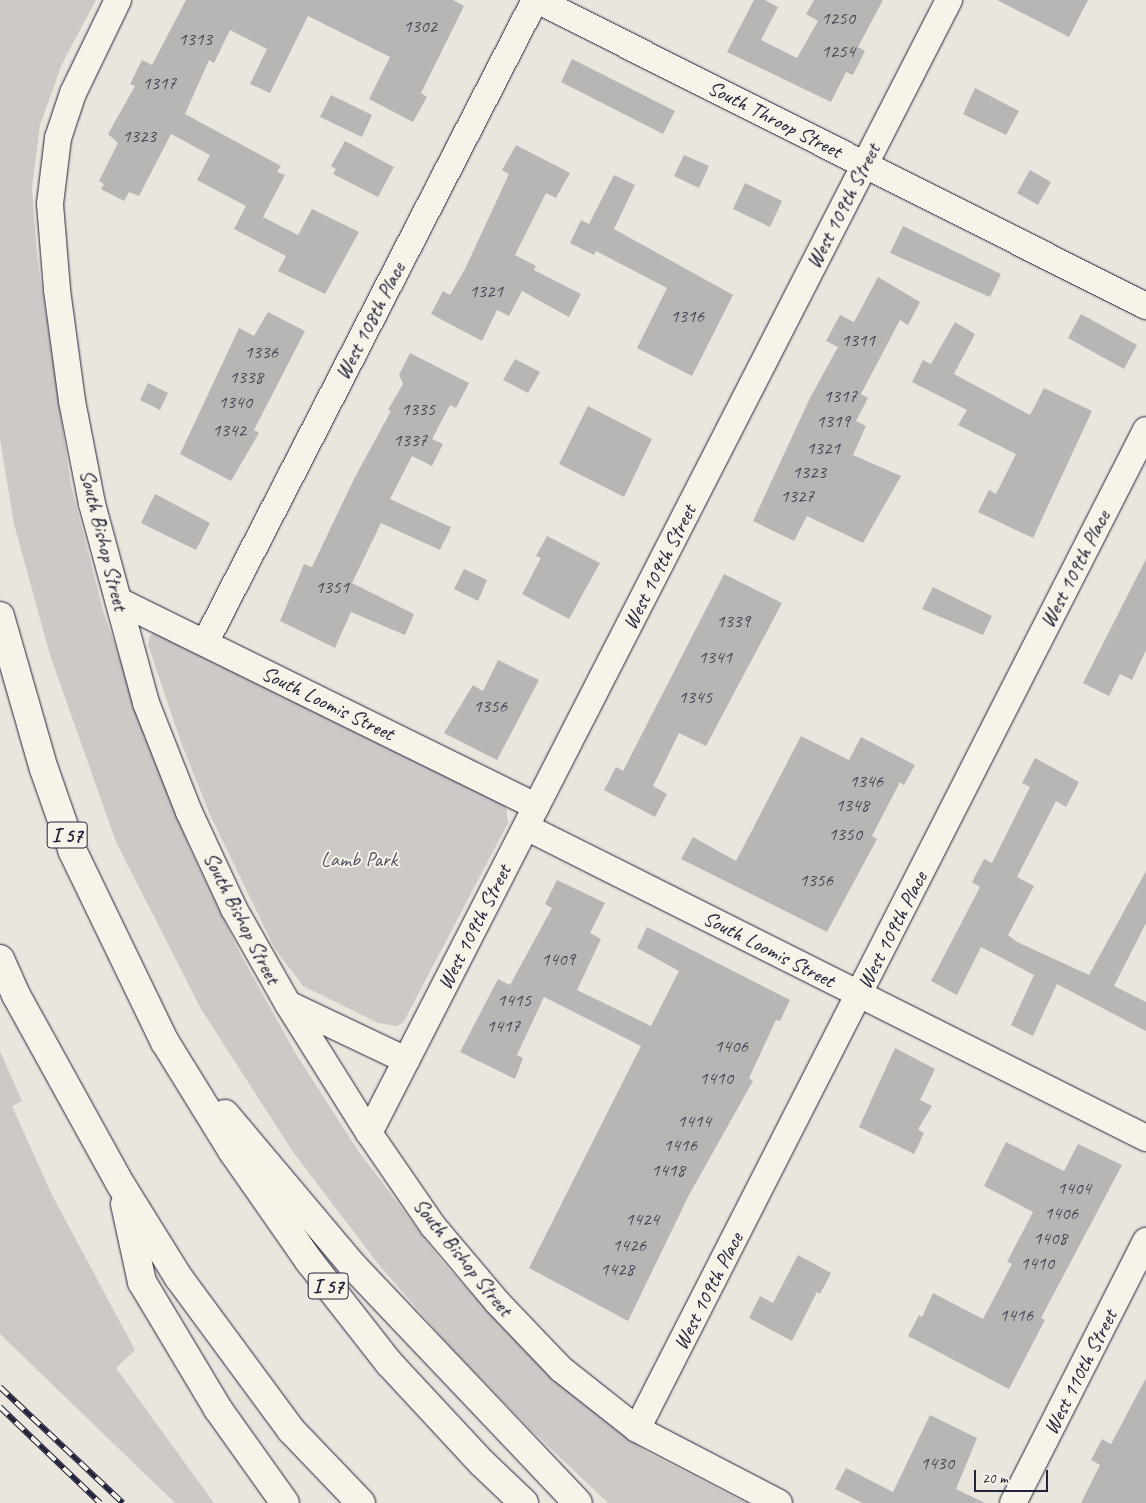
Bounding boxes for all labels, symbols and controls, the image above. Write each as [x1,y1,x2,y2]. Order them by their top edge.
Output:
house number: 1250 [821,8,855,30]
house number: 1302 [403,16,437,38]
house number: 1313 [178,29,212,51]
house number: 1254 [821,41,855,63]
house number: 1317 [142,73,176,95]
street label: South Throop Street [703,74,847,164]
house number: 1323 [122,126,156,148]
street label: West 109th Street [801,139,885,273]
street label: West 108th Place [330,258,410,384]
house number: 1321 [469,281,503,303]
house number: 1316 [670,306,704,328]
house number: 1311 [841,330,875,352]
house number: 1336 [244,342,278,364]
house number: 1338 [229,367,263,389]
house number: 1317 [823,386,857,408]
house number: 1340 [218,392,252,414]
house number: 1335 [401,399,435,421]
house number: 1319 [816,411,850,433]
house number: 1342 [212,420,246,442]
house number: 1337 [393,430,427,452]
house number: 1321 [806,438,840,460]
house number: 1323 [792,462,826,484]
street label: South Bishop Street [74,467,134,613]
house number: 1327 [780,486,814,508]
street label: West 109th Street [617,500,701,634]
street label: West 109th Place [1035,506,1115,632]
house number: 1351 [315,577,349,599]
house number: 1339 [716,611,750,633]
house number: 1341 [698,647,732,669]
street label: South Loomis Street [258,660,398,746]
house number: 1345 [678,687,712,709]
house number: 1356 [473,696,507,718]
house number: 1346 [849,771,883,793]
house number: 1348 [835,795,869,817]
road number: I 57 [46,818,88,852]
house number: 1350 [828,824,862,846]
park label: Lamb Park [320,846,398,872]
street label: South Bishop Street [198,848,286,988]
street label: West 109th Street [432,860,516,994]
street label: West 109th Place [852,867,932,993]
house number: 1356 [799,870,833,892]
street label: South Loomis Street [699,905,839,993]
house number: 1409 [541,949,575,971]
house number: 1415 [497,990,531,1012]
house number: 1417 [486,1016,520,1038]
house number: 1406 [714,1036,748,1058]
house number: 1410 [699,1068,733,1090]
house number: 1414 [677,1111,711,1133]
house number: 1416 [663,1135,697,1157]
house number: 1418 [651,1160,685,1182]
house number: 1404 [1057,1178,1091,1200]
street label: South Bishop Street [408,1193,518,1321]
house number: 1406 [1044,1203,1078,1225]
house number: 1424 [625,1209,659,1231]
street label: West 109th Place [668,1228,748,1354]
house number: 1408 [1033,1228,1067,1250]
house number: 1426 [612,1235,646,1257]
house number: 1410 [1020,1253,1054,1275]
house number: 1428 [600,1259,634,1281]
road number: I 57 [307,1268,349,1304]
house number: 1416 [999,1305,1033,1327]
street label: West 110th Street [1038,1305,1122,1439]
house number: 1430 [920,1453,954,1475]
scale bar [976,1460,1050,1492]
text: 20 m [982,1469,1008,1488]

